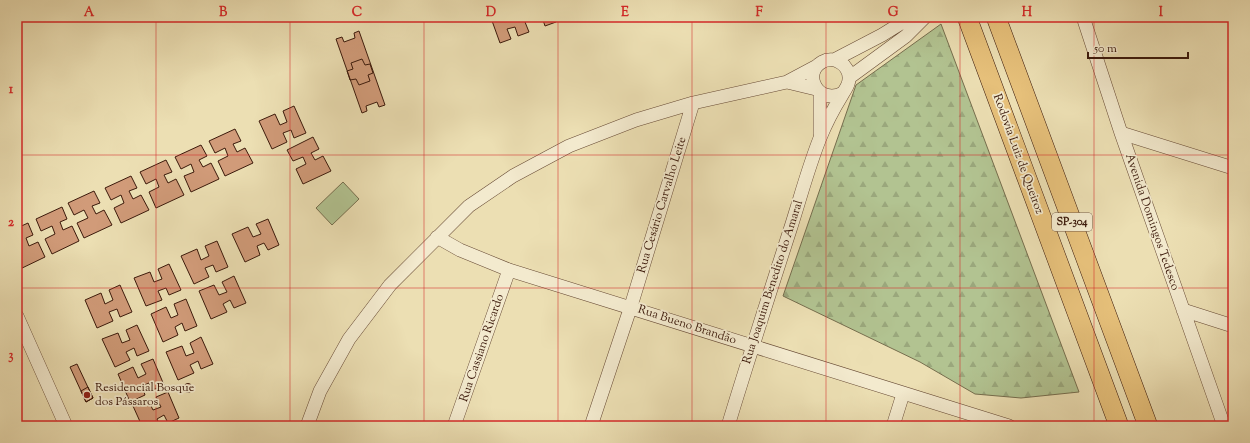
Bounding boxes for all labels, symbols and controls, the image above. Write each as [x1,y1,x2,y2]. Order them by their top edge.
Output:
text: A [84,4,95,22]
text: B [219,4,228,22]
text: C [352,4,362,22]
text: D [486,4,496,22]
text: E [621,4,629,22]
text: F [755,4,763,22]
text: G [888,4,899,22]
text: H [1022,4,1033,22]
text: I [1159,4,1164,22]
scale bar [1088,34,1188,60]
text: 50 m [1093,40,1117,58]
text: 1 [9,81,14,99]
street label: Rodovia Luiz de Queiroz [988,92,1048,217]
street label: Rua Cesário Carvalho Leite [633,134,691,275]
street label: Avenida Domingos Tedesco [1120,151,1184,293]
street label: Rua Joaquim Benedito do Amaral [738,197,808,366]
road number: SP-304 [1052,213,1092,231]
text: 2 [8,214,15,232]
street label: Rua Cassiano Ricardo [455,291,509,404]
street label: Rua Bueno Brandão [635,301,739,350]
text: 3 [8,347,14,365]
place label: Residencial Bosque dos Pássaros [95,379,195,411]
marker: Residencial Bosque dos Pássaros [82,390,92,400]

